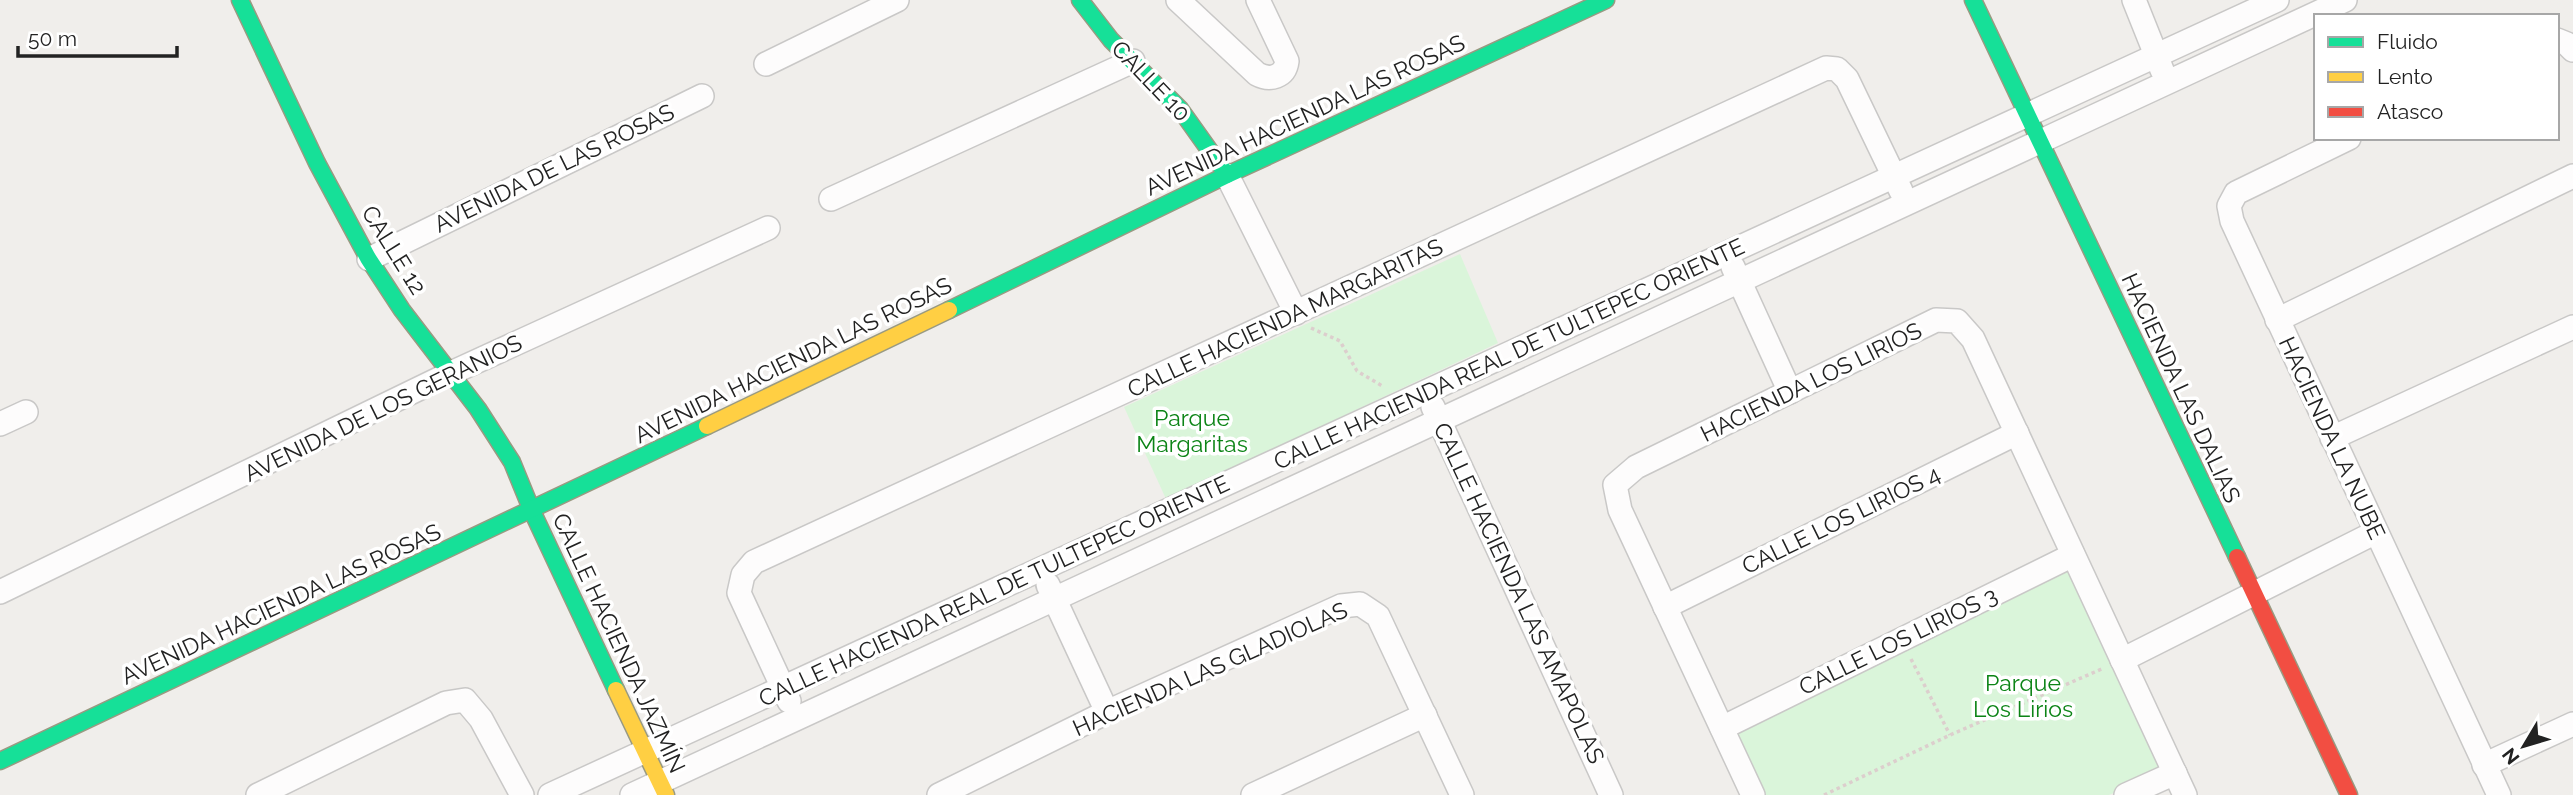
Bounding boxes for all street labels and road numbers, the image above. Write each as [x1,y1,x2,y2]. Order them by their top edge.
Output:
street label: AVENIDA HACIENDA LAS ROSAS [1141,28,1469,201]
street label: CALLE 10 [1106,35,1196,127]
street label: AVENIDA DE LAS ROSAS [429,98,678,238]
street label: CALLE 12 [357,200,432,299]
street label: CALLE HACIENDA MARGARITAS [1123,232,1447,403]
street label: CALLE HACIENDA REAL DE TULTEPEC ORIENTE [1269,232,1748,475]
street label: HACIENDA LAS DALIAS [2116,269,2247,507]
street label: AVENIDA HACIENDA LAS ROSAS [630,271,956,448]
street label: HACIENDA LOS LIRIOS [1696,316,1926,447]
street label: AVENIDA DE LOS GERANIOS [239,328,526,487]
street label: HACIENDA LA NUBE [2274,332,2391,543]
street label: CALLE HACIENDA LAS AMAPOLAS [1428,418,1610,768]
street label: CALLE LOS LIRIOS 4 [1737,460,1944,579]
street label: CALLE HACIENDA REAL DE TULTEPEC ORIENTE [754,469,1233,712]
street label: CALLE HACIENDA JAZMÍN [547,509,692,777]
street label: AVENIDA HACIENDA LAS ROSAS [117,517,445,690]
street label: CALLE LOS LIRIOS 3 [1794,581,2001,700]
street label: HACIENDA LAS GLADIOLAS [1068,596,1351,741]

